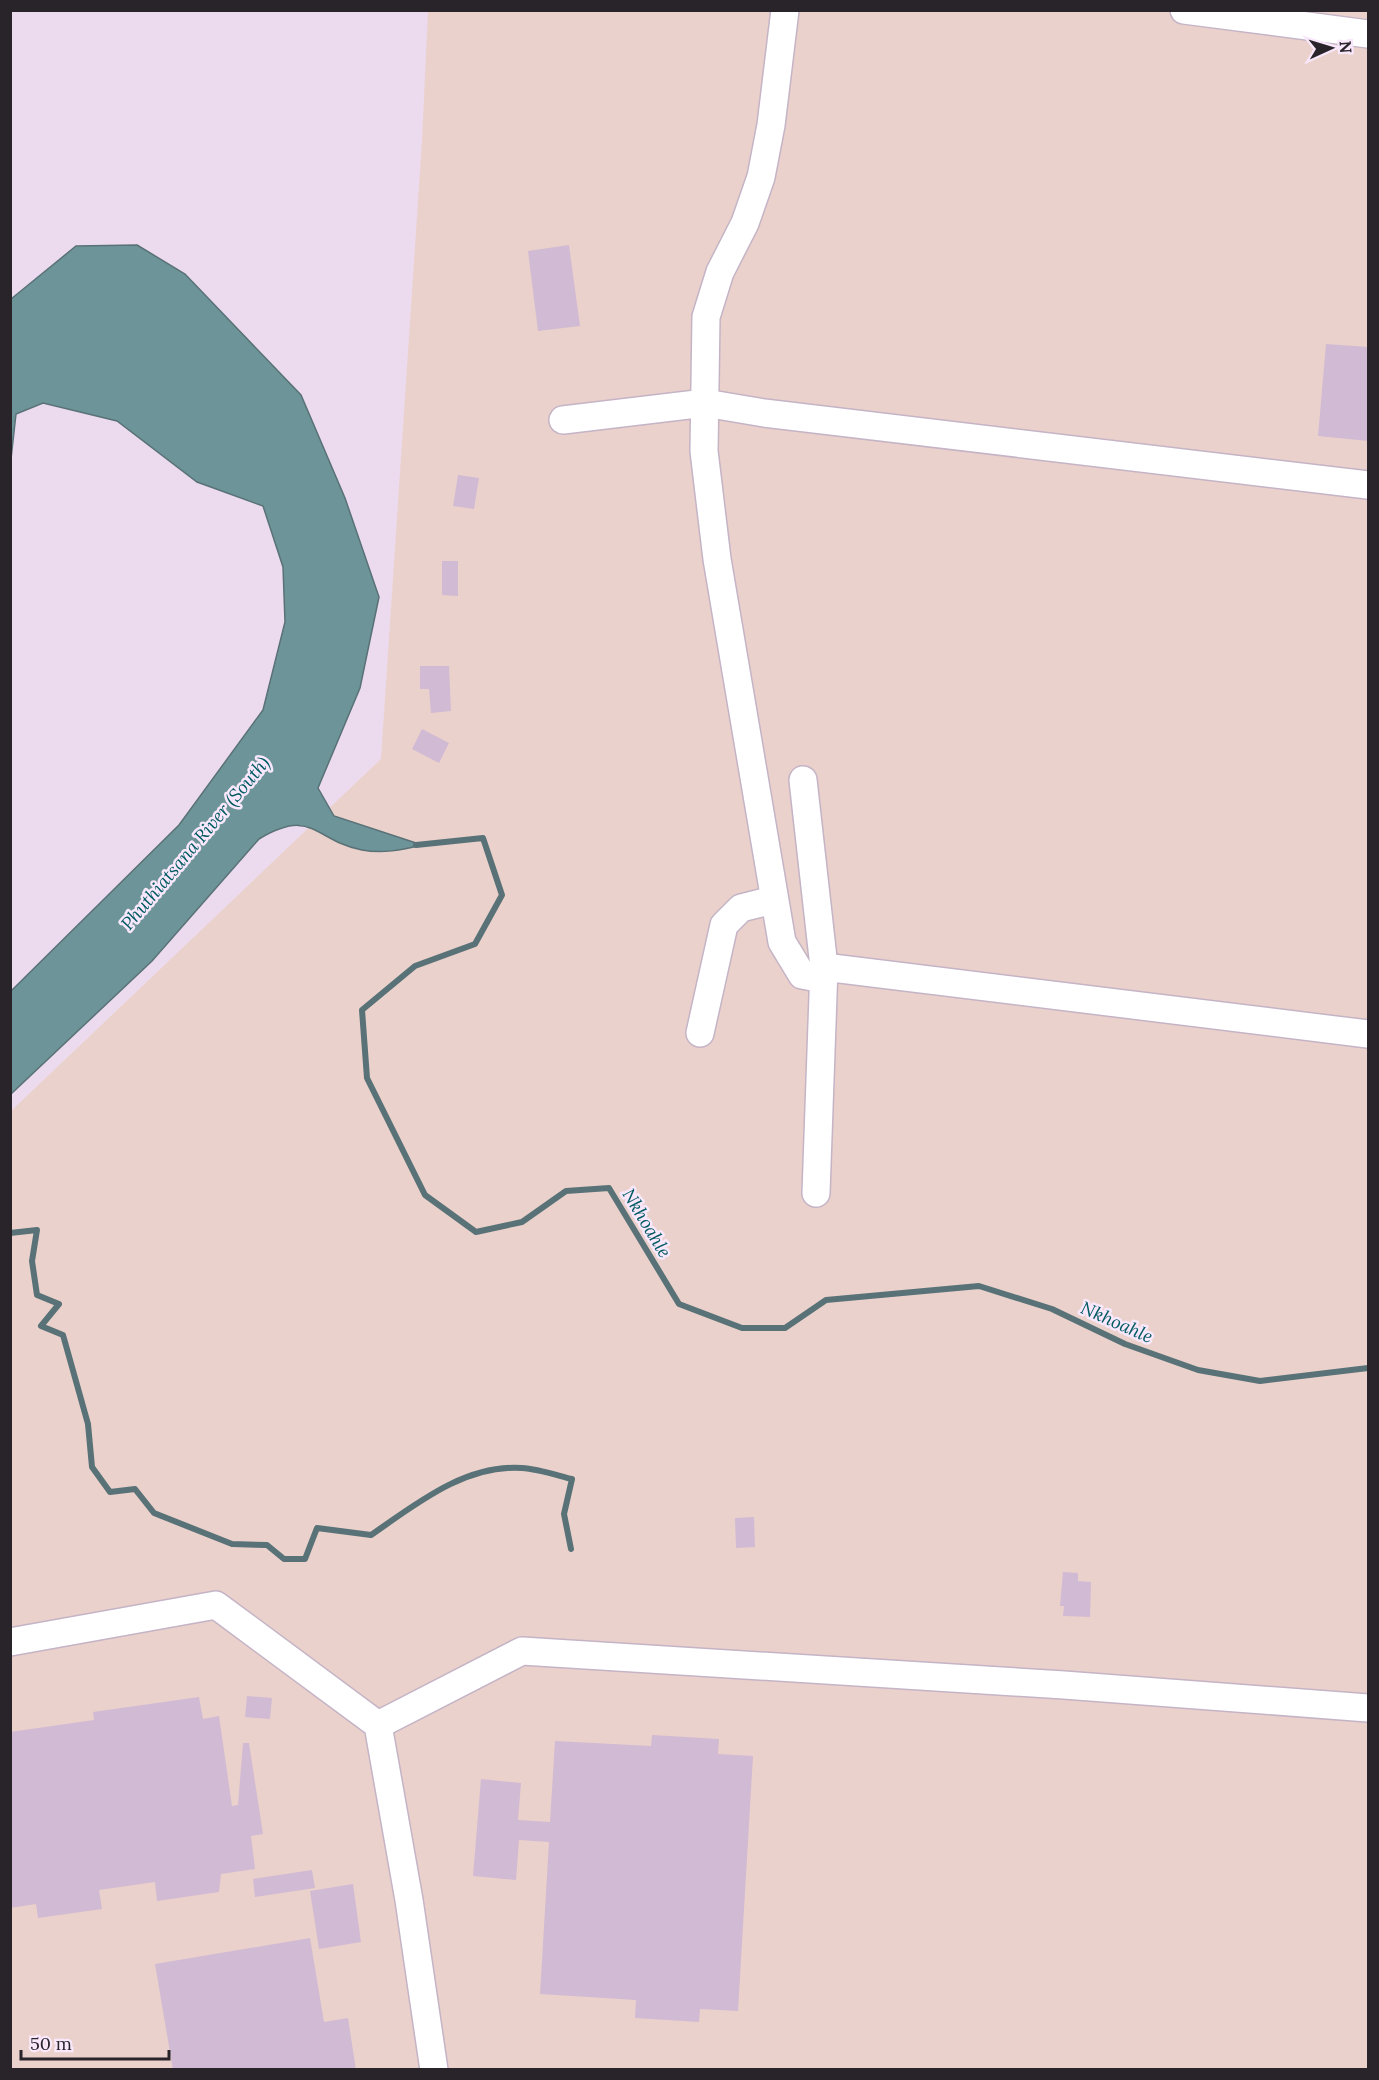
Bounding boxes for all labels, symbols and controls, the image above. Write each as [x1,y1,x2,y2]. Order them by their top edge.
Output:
north arrow [1301,18,1361,78]
text: N [1336,40,1356,54]
water label: Phuthiatsana River (South) [116,752,274,934]
water label: Nkhoahle [617,1184,677,1262]
water label: Nkhoahle [1077,1296,1157,1348]
scale bar [21,2023,170,2061]
text: 50 m [30,2032,72,2055]

